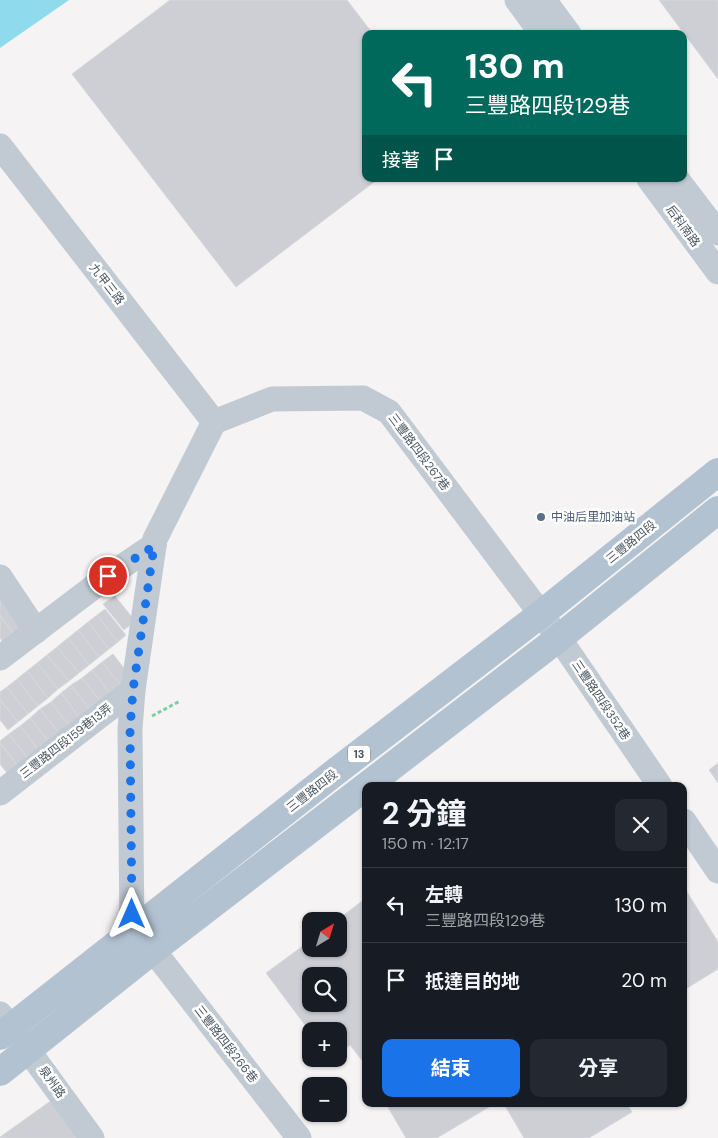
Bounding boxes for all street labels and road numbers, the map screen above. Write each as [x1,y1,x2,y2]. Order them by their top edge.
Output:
street label: 后科南路 [662,202,704,250]
street label: 九甲三路 [86,260,128,308]
street label: 三豐路四段267巷 [385,410,453,494]
street label: 三豐路四段 [603,517,659,567]
street label: 三豐路四段352巷 [568,657,634,743]
street label: 三豐路四段159巷13弄 [17,700,115,782]
road number: 13 [348,746,370,762]
street label: 三豐路四段 [283,766,341,816]
street label: 三豐路四段266巷 [191,1002,261,1086]
street label: 泉州路 [35,1063,69,1101]

